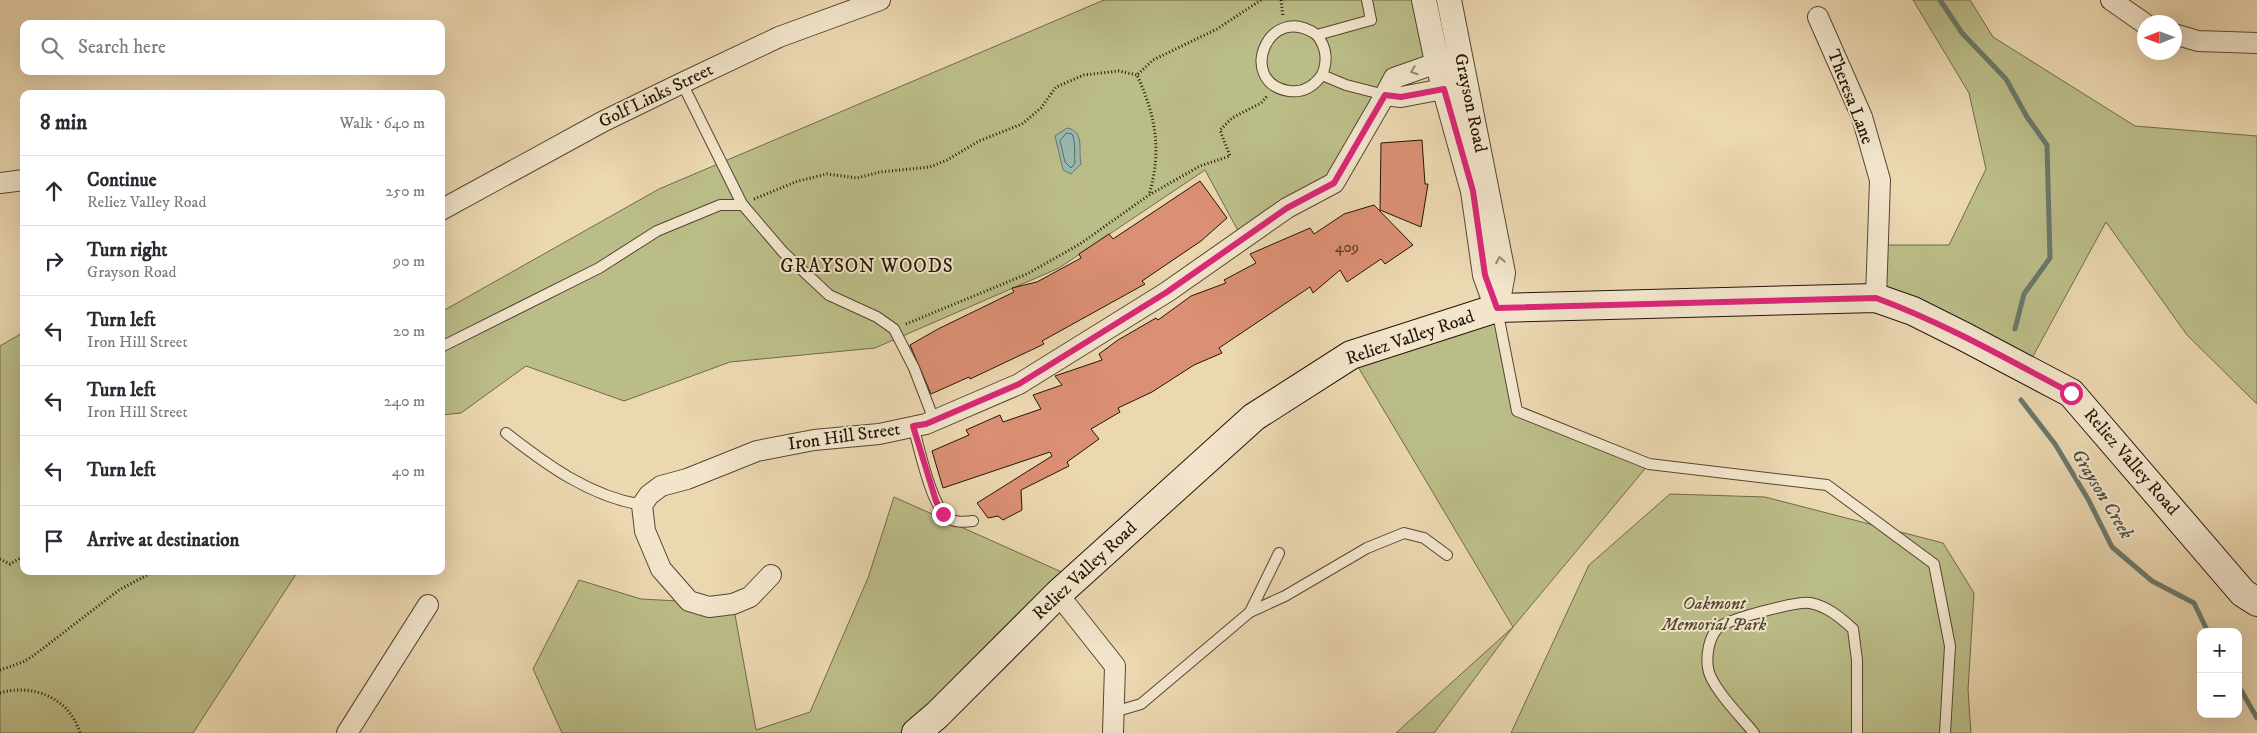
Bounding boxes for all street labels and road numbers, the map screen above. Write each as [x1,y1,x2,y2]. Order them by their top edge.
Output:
street label: Theresa Lane [1822,47,1878,147]
street label: Grayson Road [1449,51,1491,155]
street label: Golf Links Street [595,59,717,133]
street label: Reliez Valley Road [1343,306,1477,370]
street label: Reliez Valley Road [2079,404,2183,520]
street label: Iron Hill Street [786,418,902,456]
street label: Reliez Valley Road [1028,517,1142,625]

